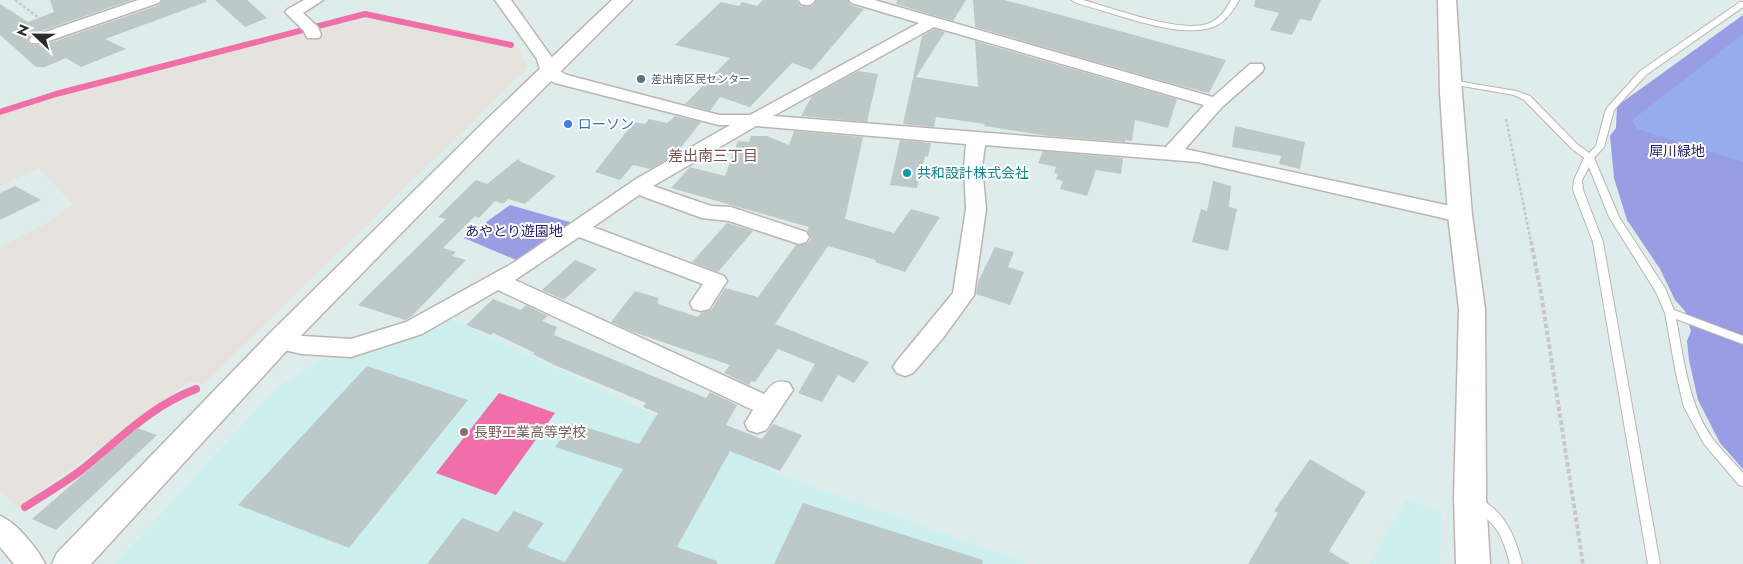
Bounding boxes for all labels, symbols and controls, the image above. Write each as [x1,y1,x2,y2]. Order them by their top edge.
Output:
north arrow [10,10,60,60]
text: N [12,21,34,39]
place label: 差出南区民センター [651,71,750,87]
marker: 差出南区民センター [635,73,647,85]
place label: ローソン [578,114,634,134]
marker: ローソン [562,118,574,130]
park label: 犀川緑地 [1649,141,1705,161]
district label: 差出南三丁目 [668,145,758,167]
place label: 共和設計株式会社 [917,163,1029,183]
marker: 共和設計株式会社 [901,167,913,179]
park label: あやとり遊園地 [465,221,563,241]
place label: 長野工業高等学校 [474,422,586,442]
marker: 長野工業高等学校 [458,426,470,438]

